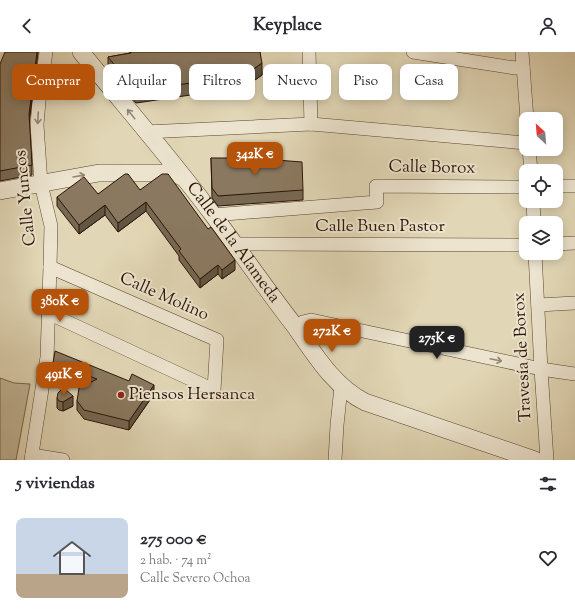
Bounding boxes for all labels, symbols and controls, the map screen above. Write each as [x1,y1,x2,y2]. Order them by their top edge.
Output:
text: Keyplace [253,13,322,39]
icon: back [16,15,38,37]
icon: person [537,15,559,37]
chip: Comprar [12,64,95,100]
chip: Alquilar [103,64,181,100]
chip: Filtros [189,64,255,100]
chip: Nuevo [263,64,331,100]
chip: Piso [339,64,392,100]
chip: Casa [400,64,458,100]
one-way arrow [127,109,136,120]
one-way arrow [34,111,41,124]
north arrow [519,112,563,156]
map controls [519,112,563,260]
pin: 342K € [222,142,288,176]
text: 342K € [236,146,274,164]
street label: Calle Yuncos [9,148,43,247]
street label: Calle Borox [388,155,476,181]
button: locate [519,164,563,208]
one-way arrow [73,172,86,180]
street label: Calle de la Alameda [180,177,286,309]
street label: Calle Buen Pastor [315,215,445,239]
button: layers [519,216,563,260]
street label: Calle Molino [115,267,213,327]
pin: 380K € [27,289,93,323]
street label: Travesía de Borox [508,292,538,422]
text: 380K € [41,293,79,311]
pin: 272K € [299,319,365,353]
text: 272K € [313,323,351,341]
pin: 275K € [404,326,470,360]
text: 275K € [418,330,456,348]
one-way arrow [489,356,502,364]
pin: 491K € [31,362,97,396]
text: 491K € [45,366,83,384]
place label: Piensos Hersanca [129,383,255,407]
marker: Piensos Hersanca [116,390,126,400]
text: 5 viviendas [16,472,95,496]
icon: filters [537,473,559,495]
text: 275 000 € [140,528,207,552]
icon: home [48,534,96,582]
icon: heart [537,547,559,569]
text: 2 hab. · 74 m² [140,552,211,570]
text: Calle Severo Ochoa [140,570,251,588]

